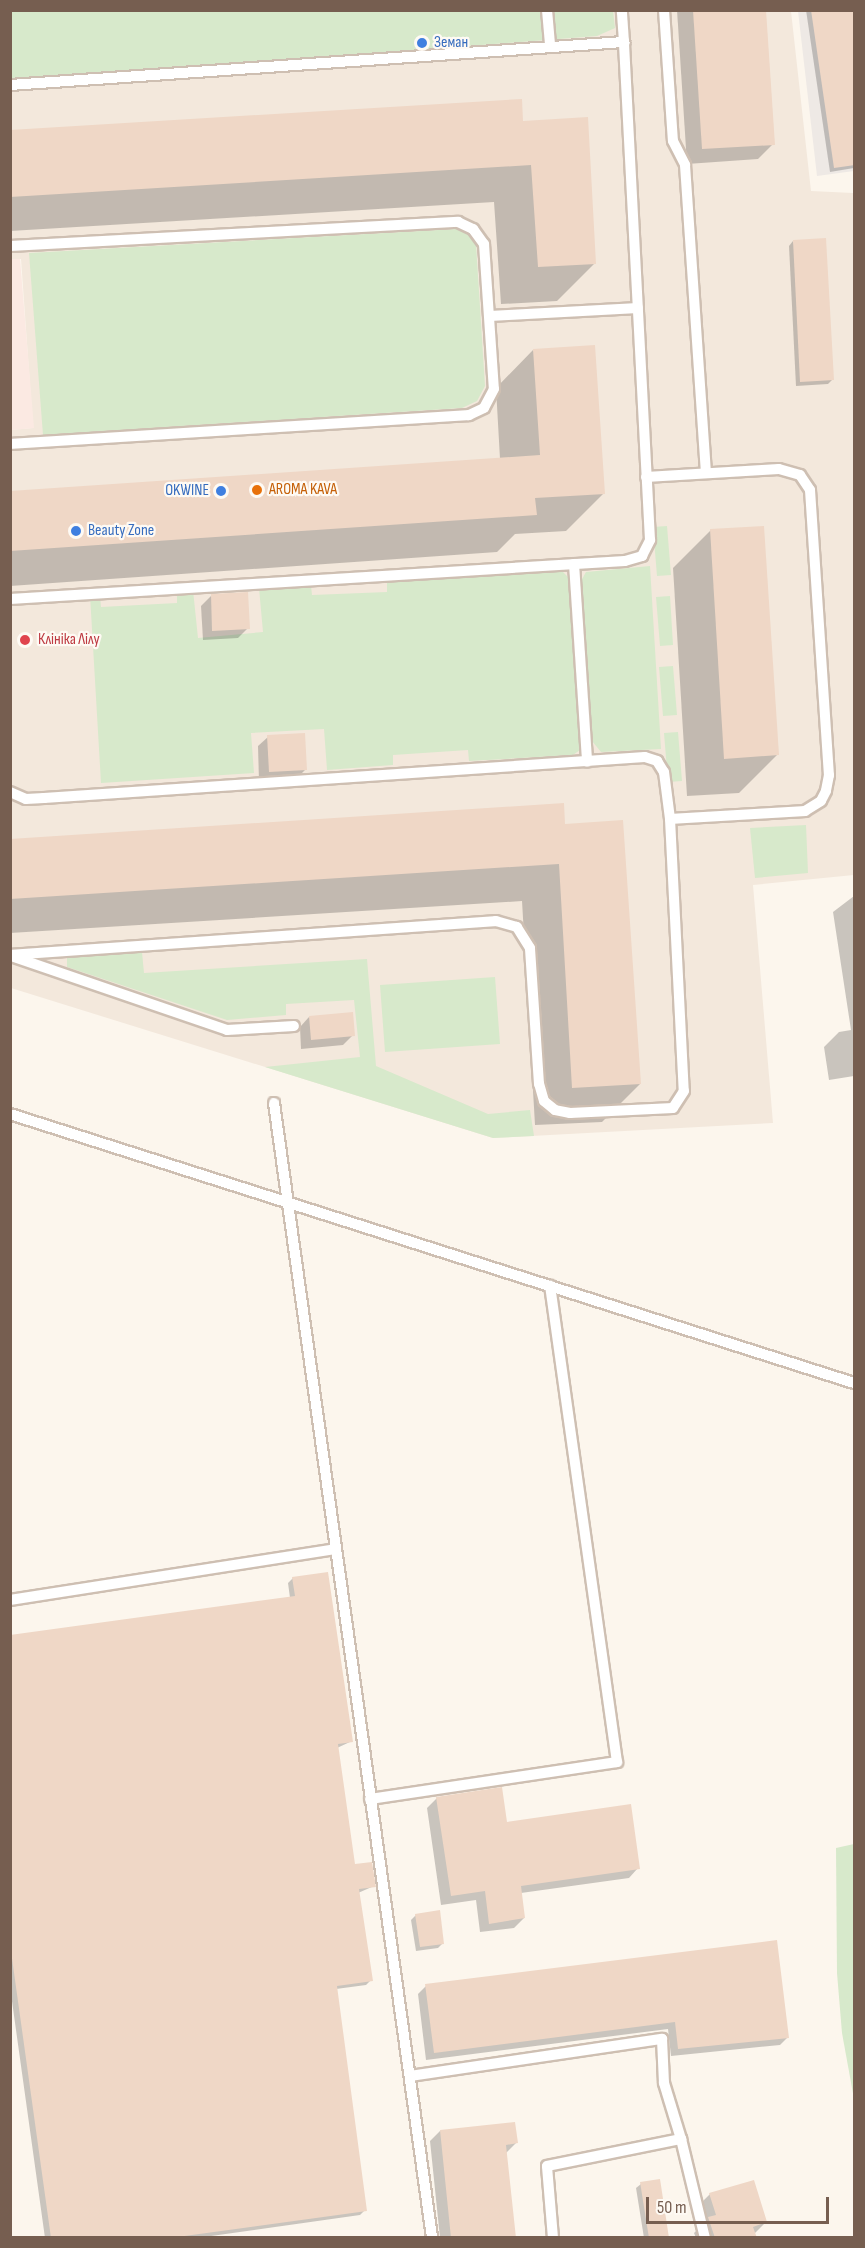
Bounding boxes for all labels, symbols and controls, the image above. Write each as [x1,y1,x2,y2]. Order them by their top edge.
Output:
place label: Земан [434,33,468,53]
marker: Земан [415,36,429,50]
place label: AROMA KAVA [269,480,337,500]
place label: OKWINE [165,481,209,501]
marker: AROMA KAVA [250,483,264,497]
marker: OKWINE [214,484,228,498]
place label: Beauty Zone [88,521,154,541]
marker: Beauty Zone [69,524,83,538]
place label: Клініка Лілу [38,630,100,650]
marker: Клініка Лілу [16,631,34,649]
scale bar [649,2185,832,2223]
text: 50 m [657,2197,687,2218]

